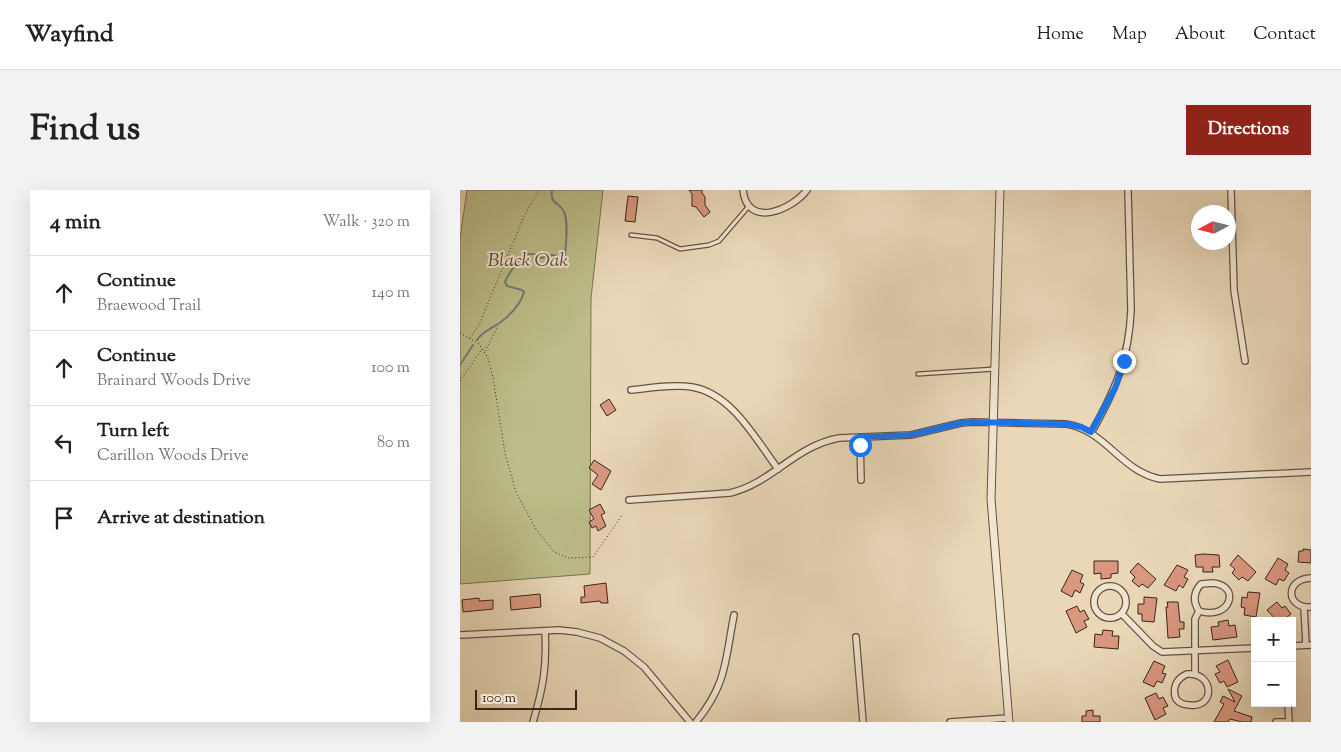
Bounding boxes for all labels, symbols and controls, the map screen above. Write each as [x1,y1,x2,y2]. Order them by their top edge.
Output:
text: Wayfind [25,18,113,52]
text: Home [1037,22,1084,48]
text: Map [1112,22,1147,48]
text: About [1175,22,1225,48]
text: Contact [1253,22,1316,48]
text: Find us [30,105,140,156]
button: Directions [1186,105,1311,155]
north arrow [1191,205,1236,250]
text: 4 min [50,208,101,238]
text: Walk · 320 m [323,211,410,234]
park label: Black Oak [488,248,569,275]
text: Continue [97,268,176,295]
icon: ahead [50,279,78,307]
text: 140 m [372,282,410,305]
text: Braewood Trail [97,295,201,318]
text: Continue [97,343,176,370]
route end [1113,350,1136,373]
icon: ahead [50,354,78,382]
text: 100 m [371,357,410,380]
text: Brainard Woods Drive [97,370,251,393]
text: Turn left [97,418,169,445]
icon: left [50,429,78,457]
text: 80 m [377,432,410,455]
route start [849,434,872,457]
text: Carillon Woods Drive [97,445,249,468]
icon: arrive [50,504,78,532]
text: Arrive at destination [97,505,265,532]
map controls [1251,617,1296,707]
button: + [1251,617,1296,662]
button: − [1251,662,1296,707]
scale bar [475,687,578,710]
text: 100 m [482,689,516,709]

